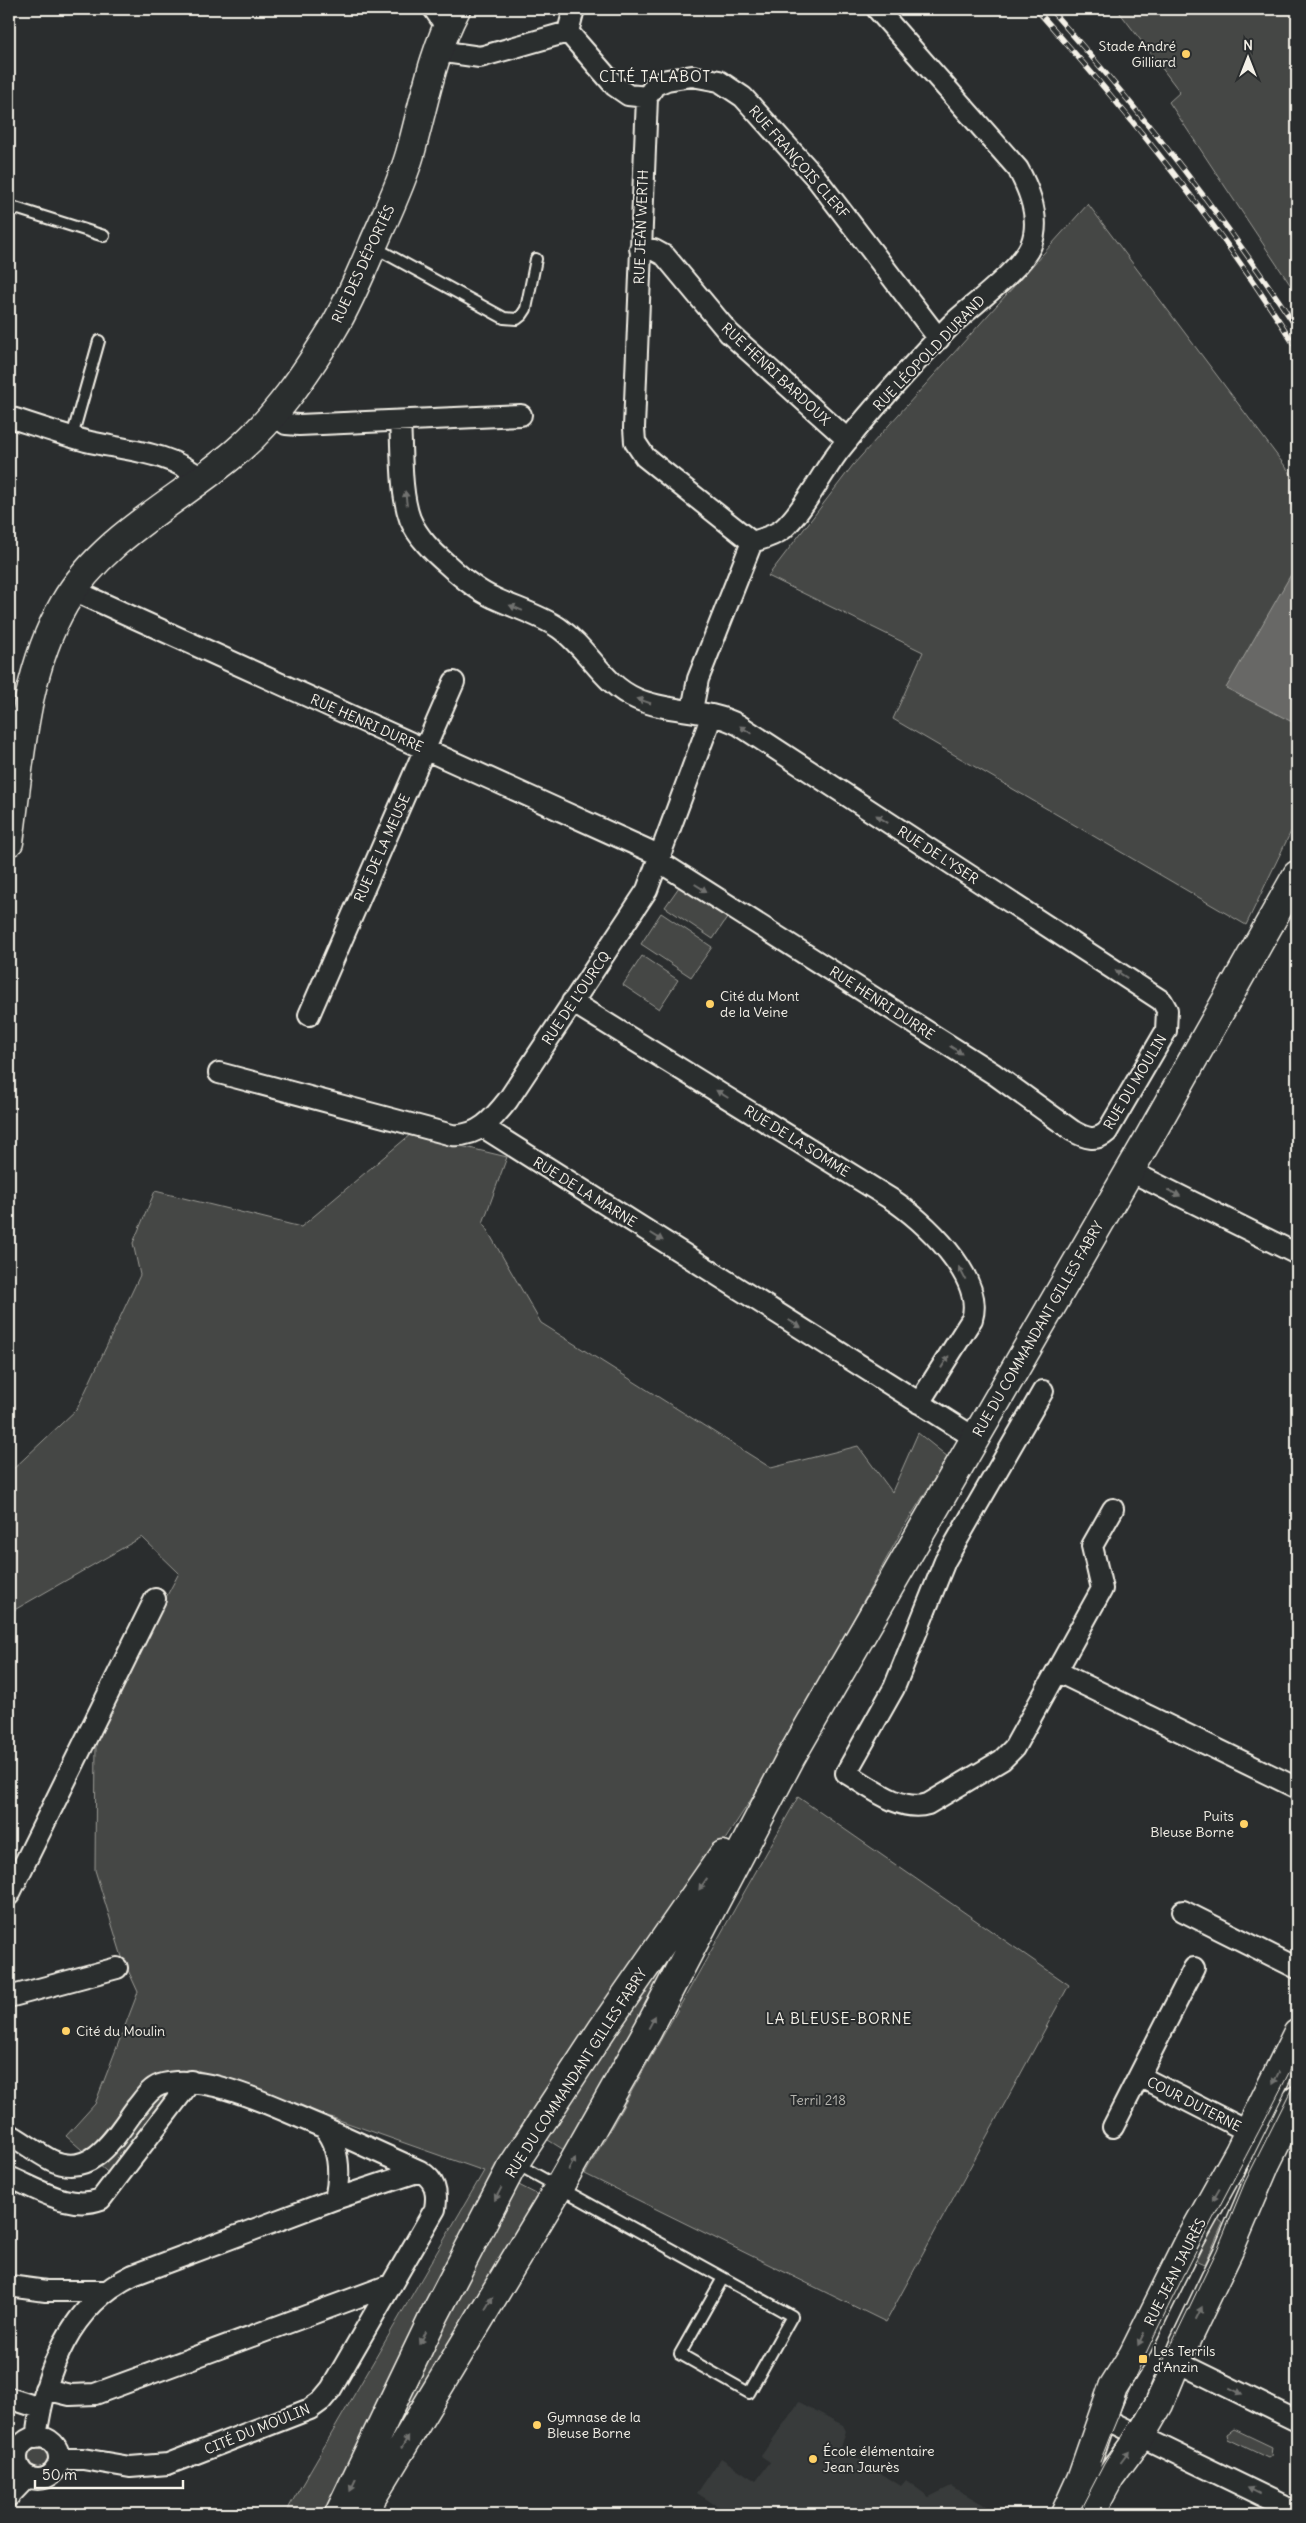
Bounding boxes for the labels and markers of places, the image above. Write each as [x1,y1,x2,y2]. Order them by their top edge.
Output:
place label: Stade André Gilliard [1099,37,1176,71]
marker: Stade André Gilliard [1180,48,1192,60]
place label: Cité du Mont de la Veine [720,987,800,1021]
marker: Cité du Mont de la Veine [704,998,716,1010]
place label: Puits Bleuse Borne [1150,1807,1234,1841]
marker: Puits Bleuse Borne [1238,1818,1250,1830]
place label: Cité du Moulin [76,2022,165,2040]
marker: Cité du Moulin [60,2025,72,2037]
place label: Les Terrils d'Anzin [1153,2342,1215,2376]
marker: Les Terrils d'Anzin [1137,2353,1149,2365]
place label: Gymnase de la Bleuse Borne [547,2408,641,2442]
marker: Gymnase de la Bleuse Borne [531,2419,543,2431]
place label: École élémentaire Jean Jaurès [823,2442,935,2476]
marker: École élémentaire Jean Jaurès [807,2453,819,2465]

